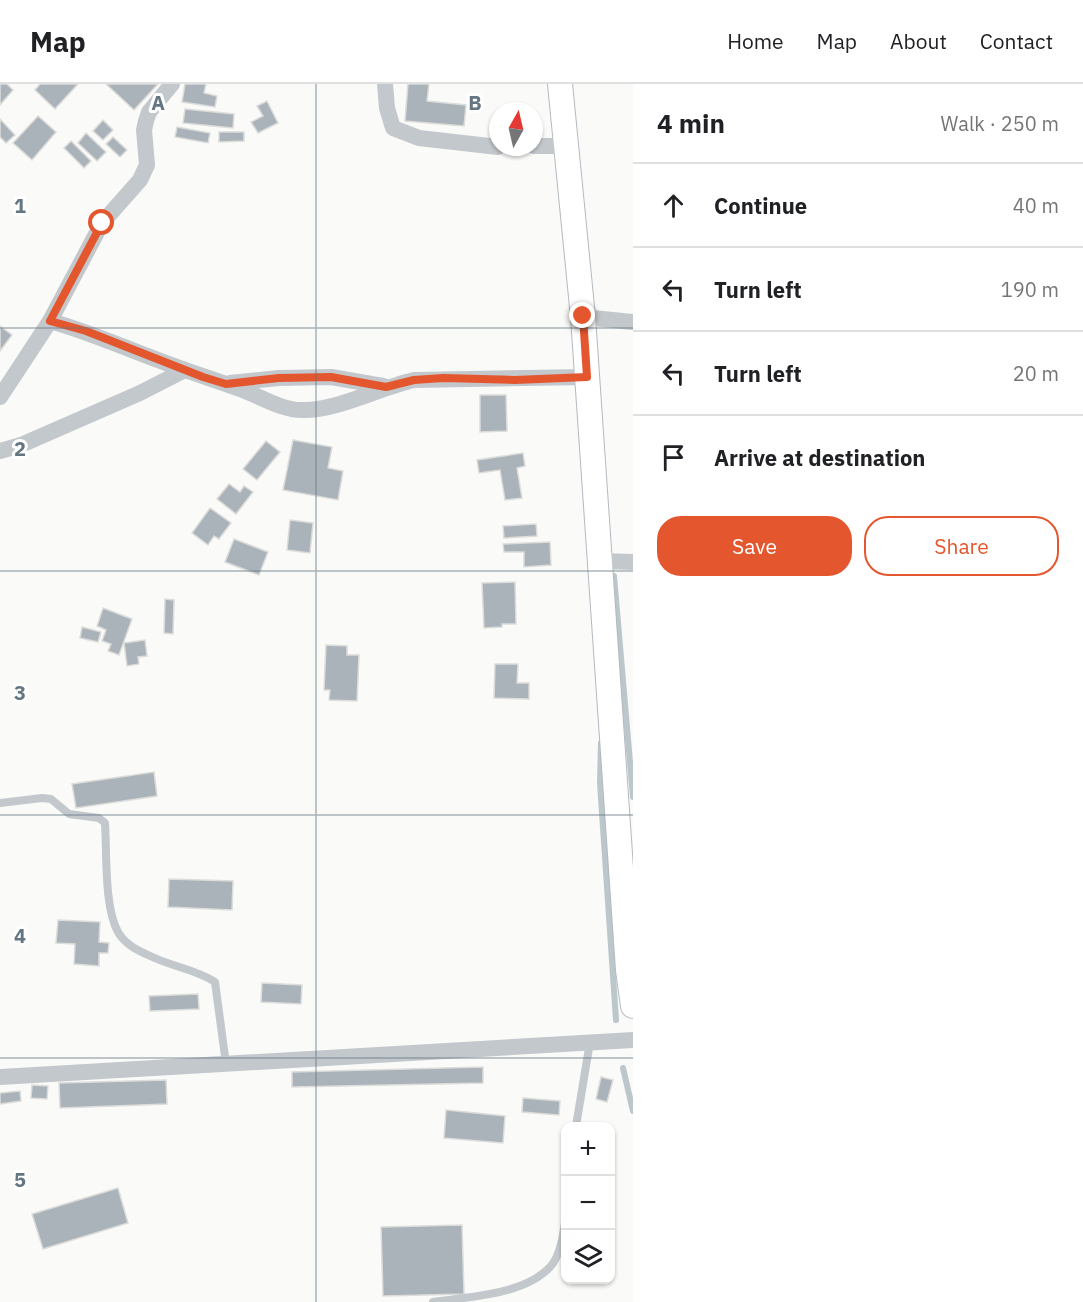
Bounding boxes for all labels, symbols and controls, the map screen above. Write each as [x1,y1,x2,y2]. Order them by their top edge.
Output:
text: Map [30,23,86,60]
text: Home [727,27,784,55]
text: Map [817,27,857,55]
text: About [890,27,947,55]
text: Contact [980,27,1053,55]
text: A [151,89,165,116]
text: B [468,89,482,116]
north arrow [489,102,543,156]
text: 4 min [657,106,725,140]
text: Walk · 250 m [941,110,1059,137]
icon: ahead [657,189,690,222]
text: Continue [714,191,807,220]
text: 1 [14,192,26,219]
text: 40 m [1013,192,1059,219]
route start [88,209,114,235]
icon: left [657,273,690,306]
text: Turn left [714,275,802,304]
text: 190 m [1001,276,1059,303]
route end [569,302,595,328]
icon: left [657,357,690,390]
text: Turn left [714,359,802,388]
text: 20 m [1013,360,1059,387]
text: 2 [14,435,26,462]
icon: arrive [657,441,690,474]
text: Arrive at destination [714,443,925,472]
button: Save [657,516,852,576]
button: Share [864,516,1059,576]
text: 3 [14,679,26,706]
text: 4 [14,922,26,949]
map controls [561,1122,615,1284]
button: + [561,1122,615,1176]
text: 5 [14,1166,26,1193]
button: − [561,1176,615,1230]
button: layers [561,1230,615,1284]

